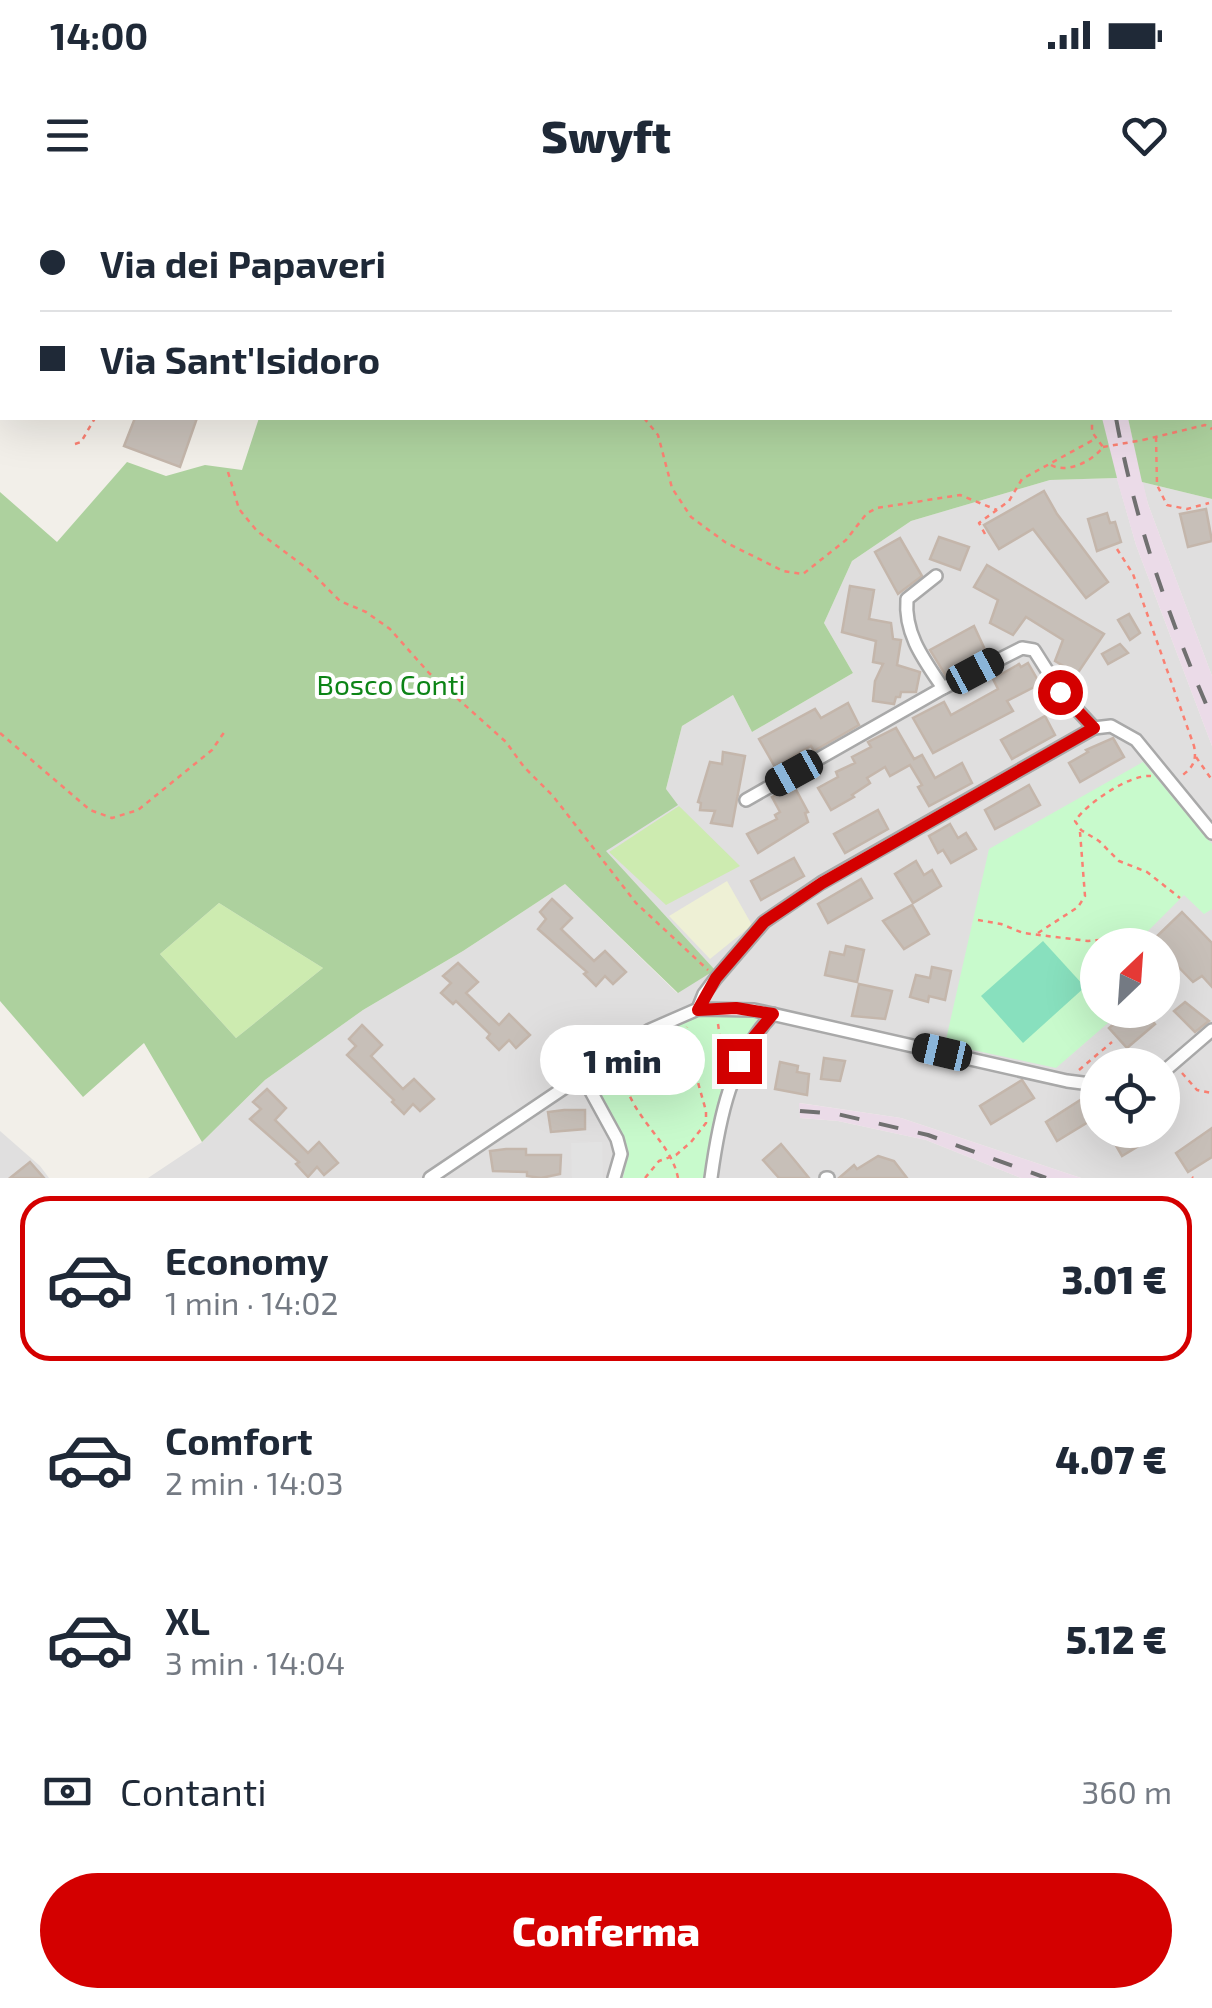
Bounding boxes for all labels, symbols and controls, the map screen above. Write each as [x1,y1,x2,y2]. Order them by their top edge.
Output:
text: 14:00 [50,12,148,58]
icon: menu [40,108,95,163]
text: Swyft [541,108,671,162]
icon: heart [1117,108,1172,163]
text: Via dei Papaveri [100,240,386,286]
text: Via Sant'Isidoro [100,336,380,382]
car [941,644,1009,698]
park label: Bosco Conti [317,667,465,701]
route start [1038,670,1083,715]
car [760,745,828,801]
north arrow [1080,928,1180,1028]
map controls [1080,928,1180,1148]
callout: 1 min [539,1026,704,1096]
car [909,1031,975,1073]
route end [717,1039,762,1084]
text: 1 min [583,1041,662,1079]
button: locate [1080,1048,1180,1148]
icon: car [45,1234,135,1324]
text: Economy [165,1237,329,1283]
text: 3.01 € [1061,1256,1167,1302]
text: 1 min · 14:02 [165,1283,339,1321]
icon: car [45,1414,135,1504]
text: Comfort [165,1417,313,1463]
text: 4.07 € [1055,1436,1167,1482]
text: 2 min · 14:03 [165,1463,344,1501]
icon: car [45,1594,135,1684]
text: XL [165,1597,210,1643]
text: 5.12 € [1066,1616,1167,1662]
text: 3 min · 14:04 [165,1643,345,1681]
icon: cash [40,1764,95,1819]
text: Contanti [120,1768,267,1814]
text: 360 m [1081,1772,1172,1810]
button: Conferma [40,1873,1172,1988]

